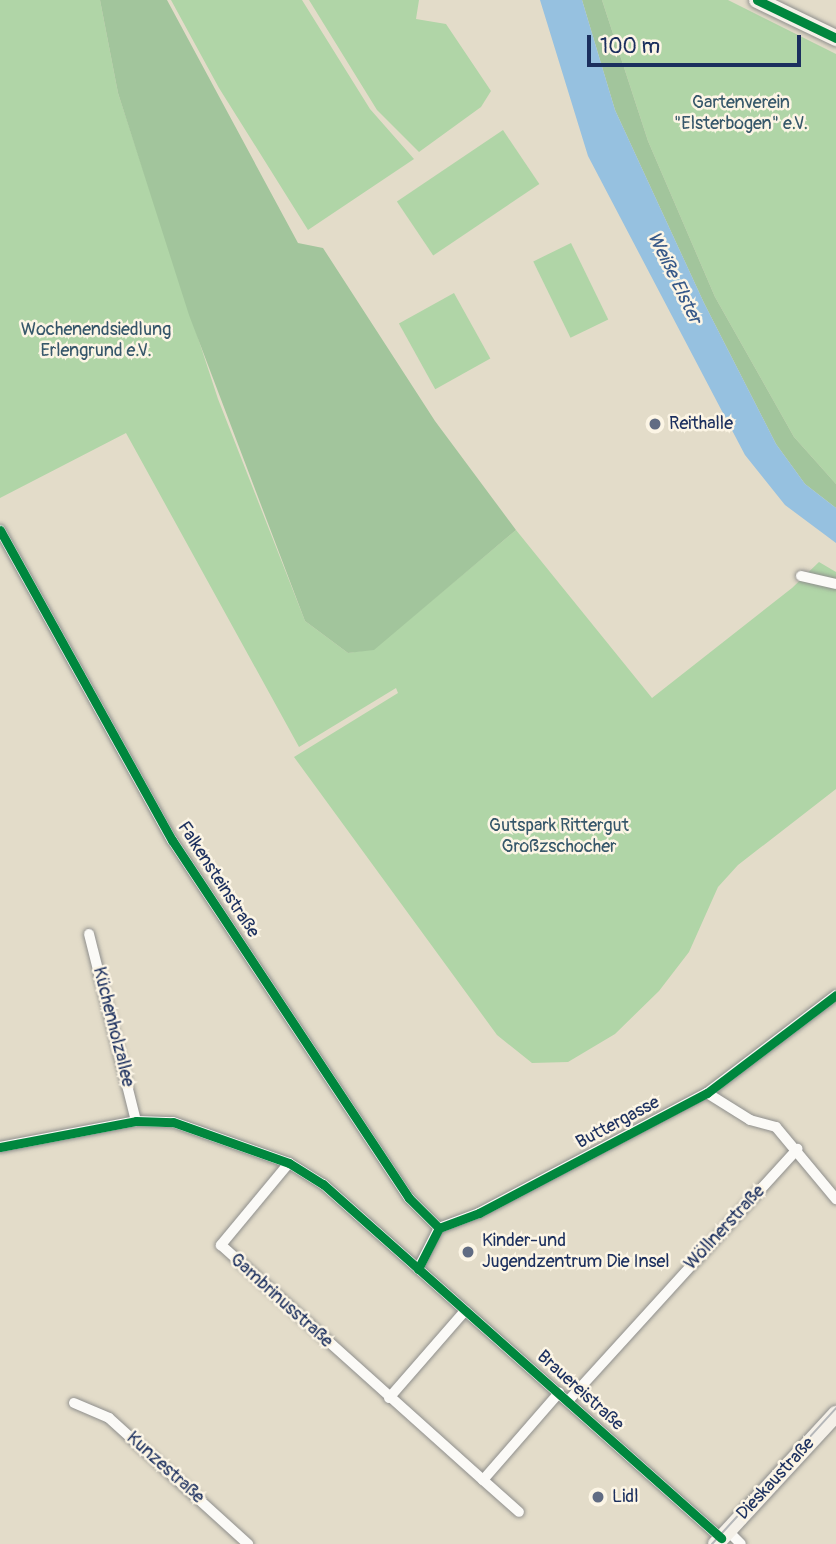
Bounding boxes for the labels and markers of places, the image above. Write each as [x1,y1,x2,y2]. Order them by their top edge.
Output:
place label: Reithalle [669,413,733,435]
marker: Reithalle [647,416,663,432]
place label: Kinder-und Jugendzentrum Die Insel [482,1231,670,1274]
marker: Kinder-und Jugendzentrum Die Insel [460,1244,476,1260]
place label: Lidl [612,1486,638,1508]
marker: Lidl [590,1489,606,1505]

